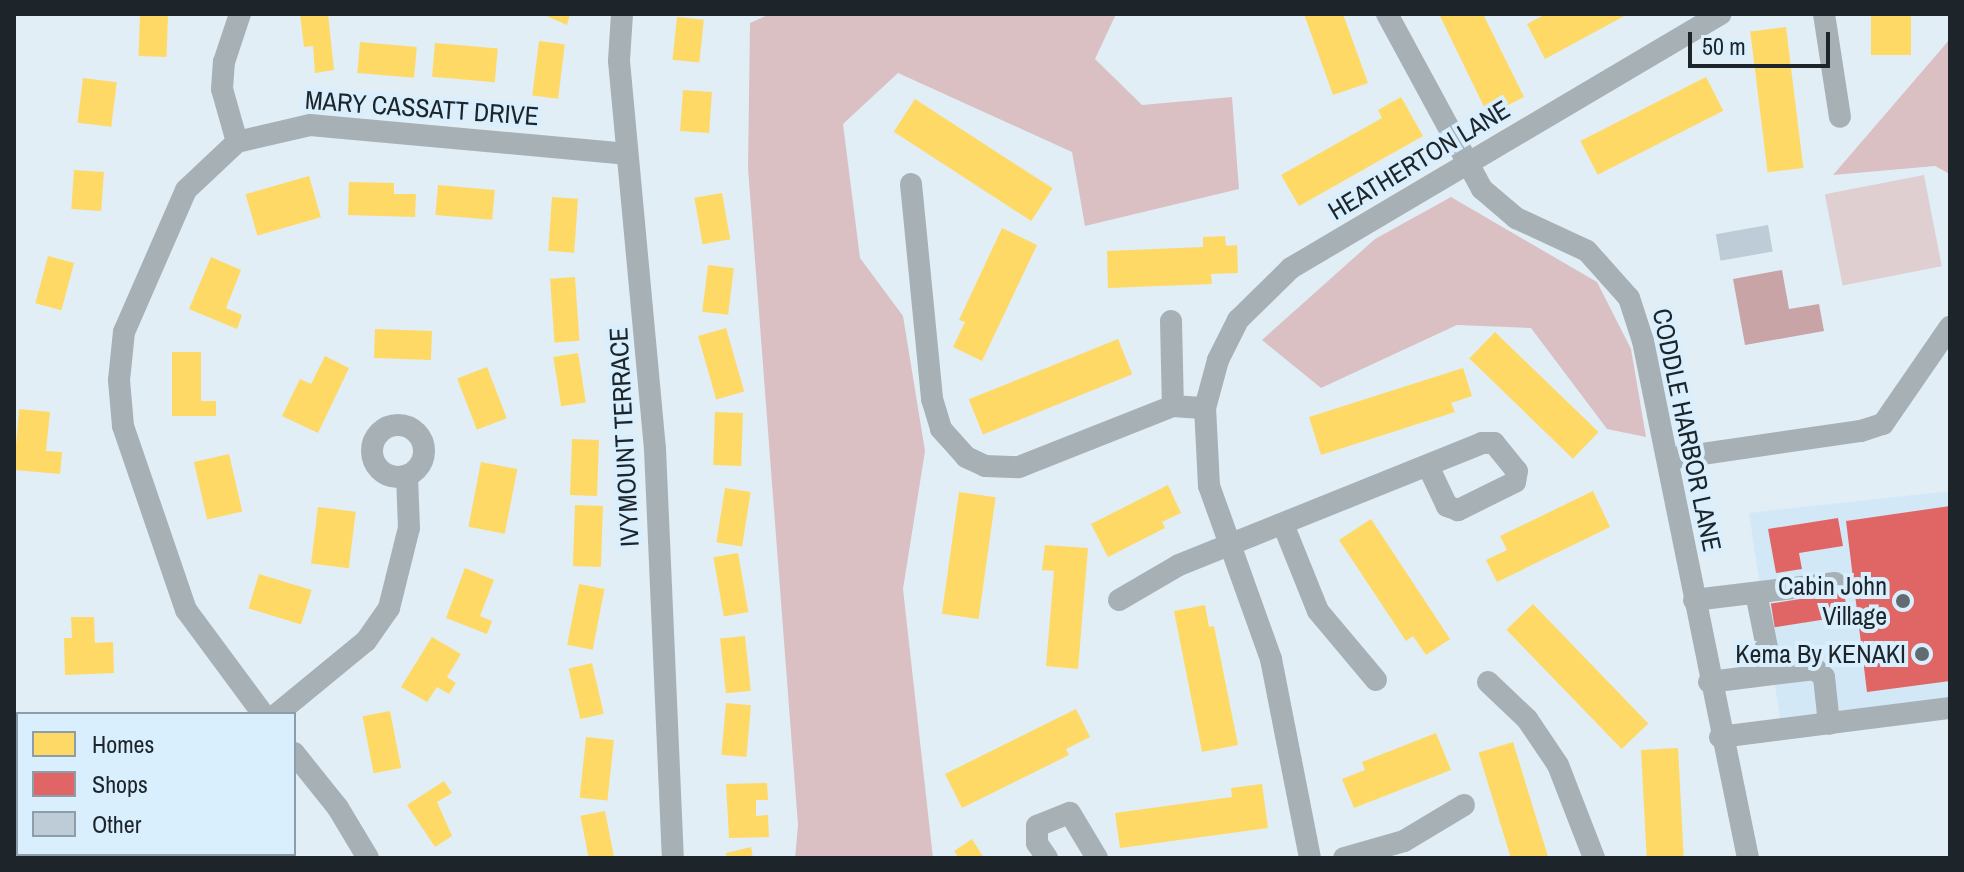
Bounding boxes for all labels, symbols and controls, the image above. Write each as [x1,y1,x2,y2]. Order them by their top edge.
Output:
scale bar [1692,16,1834,66]
text: 50 m [1702,30,1746,62]
street label: MARY CASSATT DRIVE [304,84,540,132]
street label: HEATHERTON LANE [1323,94,1515,226]
street label: CODDLE HARBOR LANE [1646,306,1728,554]
street label: IVYMOUNT TERRACE [603,326,645,548]
place label: Cabin John Village [1778,570,1887,632]
marker: Cabin John Village [1894,592,1912,610]
place label: Kema By KENAKI [1735,638,1906,670]
marker: Kema By KENAKI [1913,645,1931,663]
legend [16,712,296,856]
text: Homes [92,728,154,760]
text: Shops [92,768,148,800]
text: Other [92,808,141,840]

